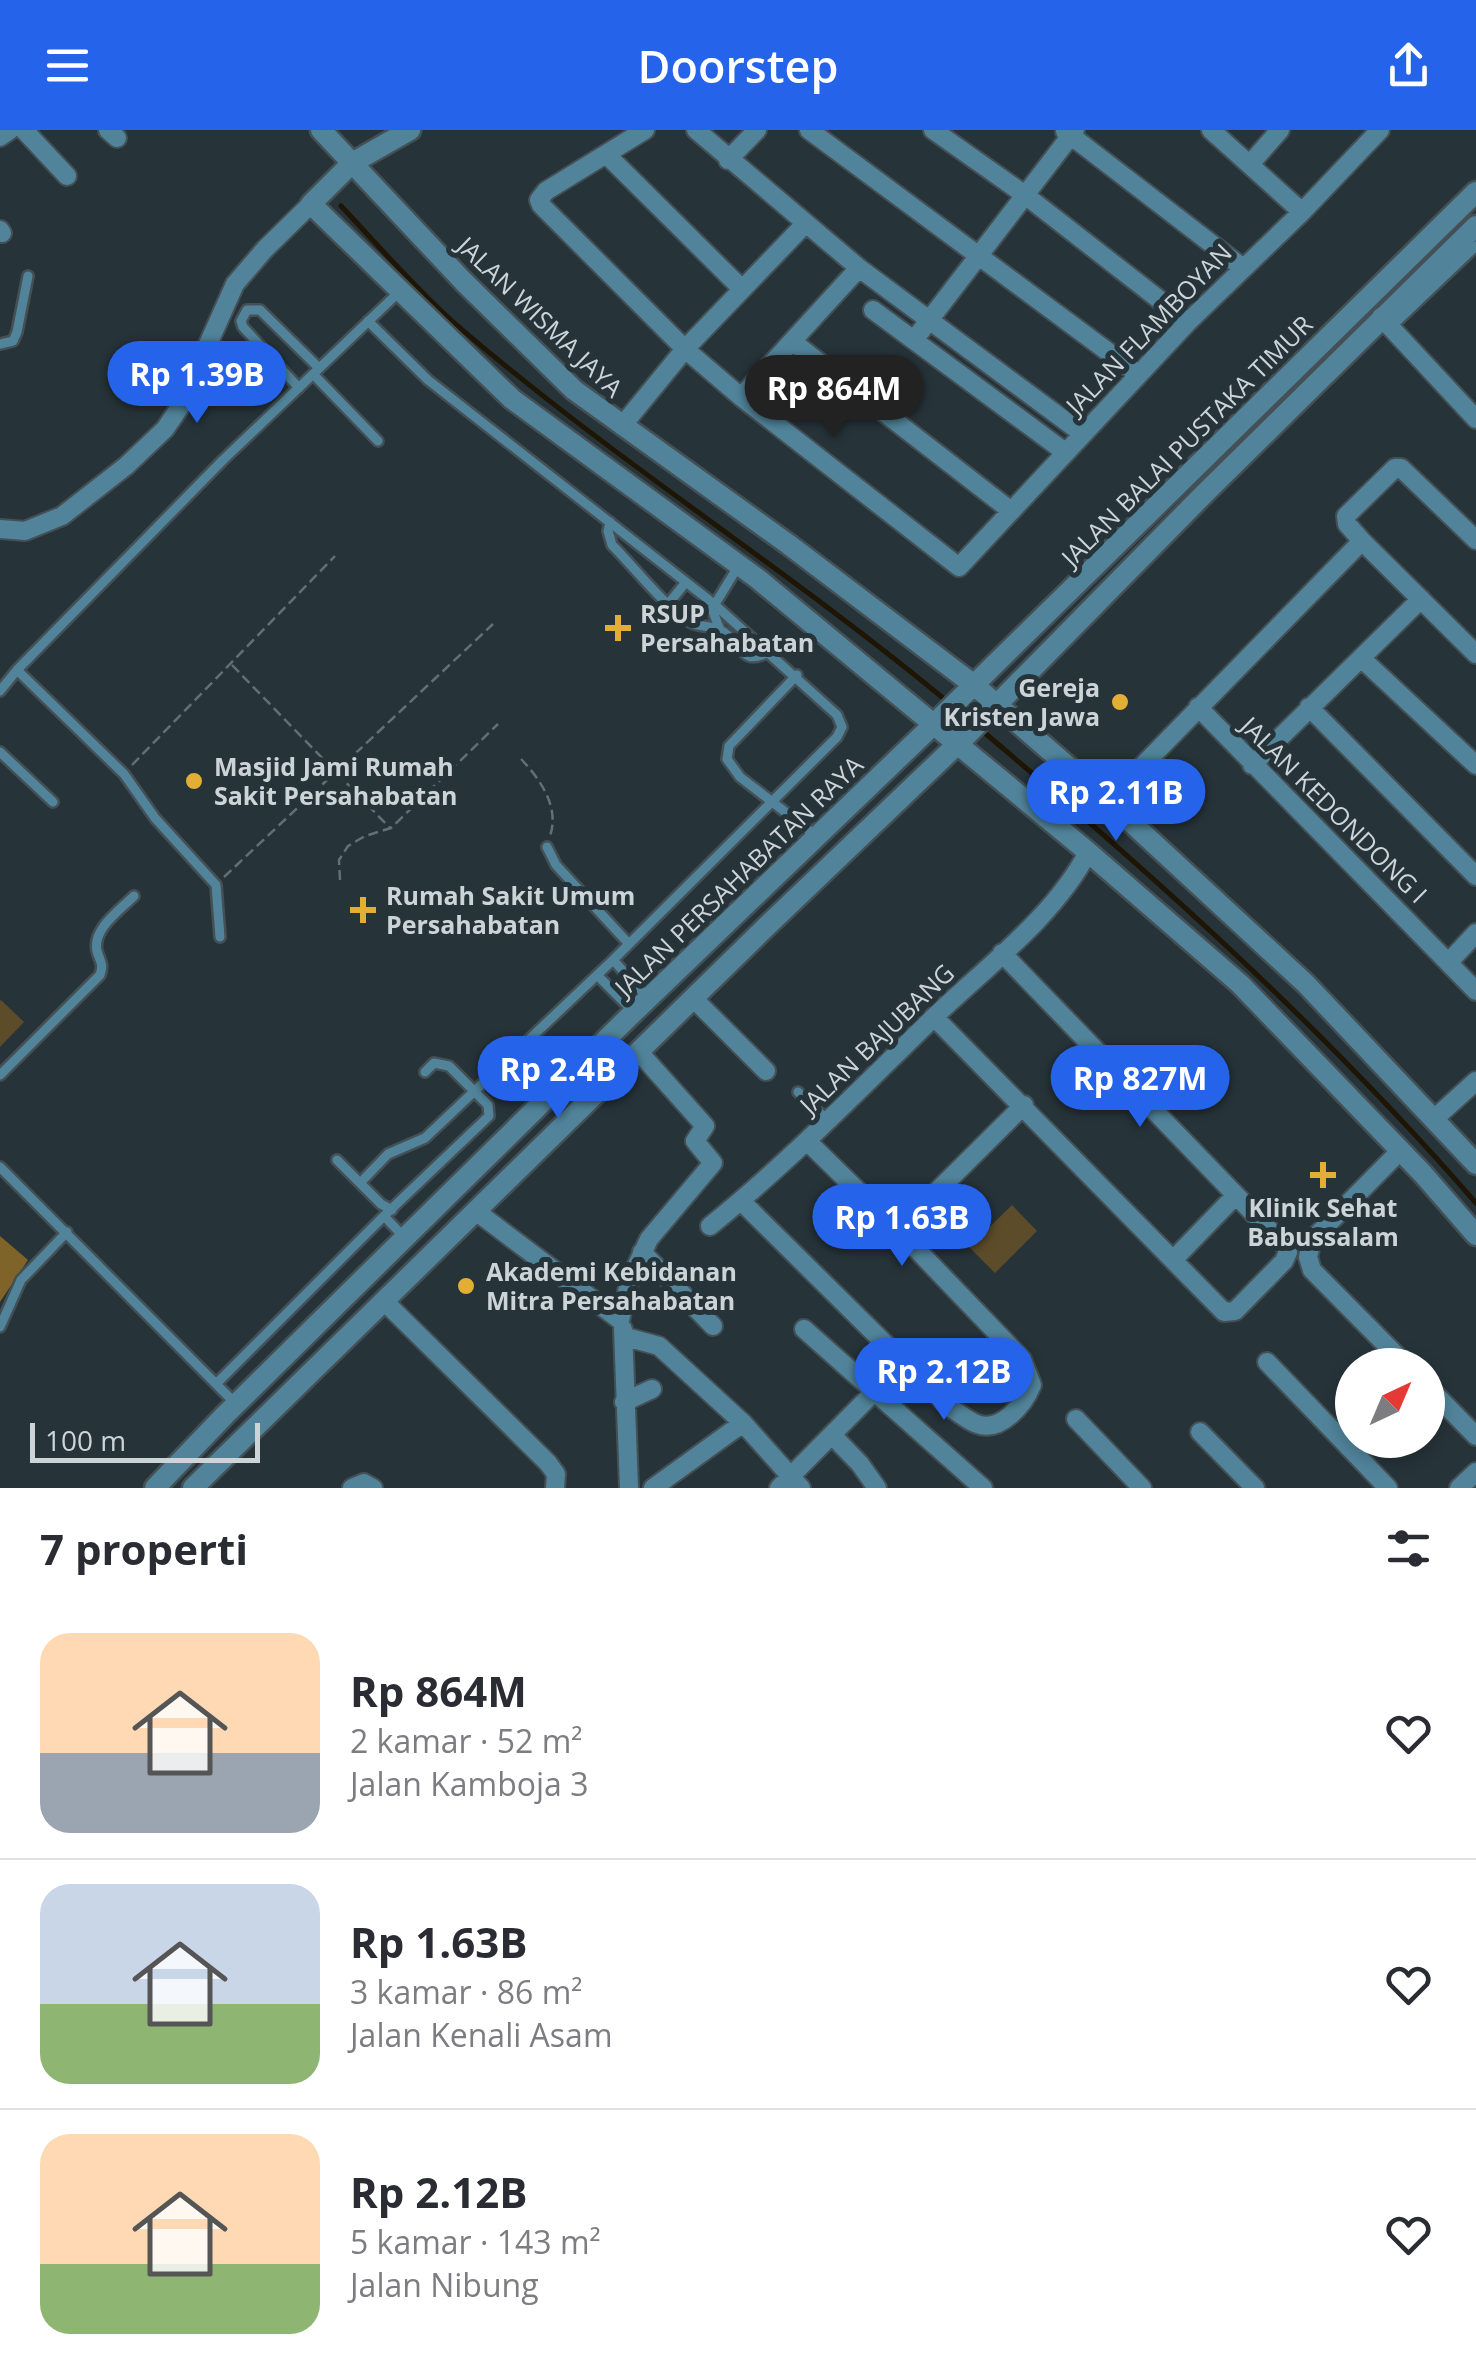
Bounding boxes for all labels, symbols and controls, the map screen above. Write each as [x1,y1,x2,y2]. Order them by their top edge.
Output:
text: Doorstep [638,35,838,96]
icon: menu [40,38,95,93]
icon: share [1381,38,1436,93]
street label: JALAN WISMA JAYA [449,227,631,404]
street label: JALAN FLAMBOYAN [1056,236,1239,423]
street label: JALAN BALAI PUSTAKA TIMUR [1052,307,1320,575]
pin: Rp 1.39B [94,341,300,426]
text: Rp 1.39B [129,352,265,395]
pin: Rp 864M [742,355,926,440]
text: Rp 864M [767,366,901,409]
place label: RSUP Persahabatan [640,596,814,659]
marker: RSUP Persahabatan [605,615,631,641]
place label: Gereja Kristen Jawa [944,670,1100,733]
marker: Gereja Kristen Jawa [1109,691,1131,713]
street label: JALAN KEDONDONG I [1233,707,1435,910]
street label: JALAN PERSAHABATAN RAYA [605,747,870,1004]
place label: Masjid Jami Rumah Sakit Persahabatan [214,749,458,812]
pin: Rp 2.11B [1013,759,1219,844]
marker: Masjid Jami Rumah Sakit Persahabatan [183,770,205,792]
text: Rp 2.11B [1048,770,1184,813]
place label: Rumah Sakit Umum Persahabatan [386,878,635,941]
marker: Rumah Sakit Umum Persahabatan [350,897,376,923]
street label: JALAN BAJUBANG [790,956,961,1122]
pin: Rp 2.4B [466,1036,650,1121]
pin: Rp 827M [1048,1045,1232,1130]
text: Rp 2.4B [500,1047,616,1090]
text: Rp 827M [1073,1056,1207,1099]
marker: Klinik Sehat Babussalam [1310,1162,1336,1188]
pin: Rp 1.63B [799,1184,1005,1269]
place label: Klinik Sehat Babussalam [1247,1190,1399,1253]
text: Rp 1.63B [834,1195,970,1238]
place label: Akademi Kebidanan Mitra Persahabatan [486,1254,737,1317]
marker: Akademi Kebidanan Mitra Persahabatan [455,1275,477,1297]
pin: Rp 2.12B [841,1338,1047,1423]
north arrow [1335,1348,1445,1458]
map controls [1335,1348,1445,1458]
text: Rp 2.12B [876,1349,1012,1392]
scale bar [30,1418,260,1462]
text: 100 m [45,1421,126,1459]
text: 7 properti [40,1520,248,1577]
icon: filters [1381,1521,1436,1576]
text: Rp 864M [350,1662,527,1719]
icon: home [120,1673,240,1793]
icon: heart [1381,1706,1436,1761]
text: 2 kamar · 52 m² [350,1719,582,1762]
text: Jalan Kamboja 3 [350,1762,588,1805]
text: Rp 1.63B [350,1913,527,1970]
icon: home [120,1924,240,2044]
icon: heart [1381,1957,1436,2012]
text: 3 kamar · 86 m² [350,1970,582,2013]
text: Jalan Kenali Asam [350,2013,613,2056]
text: Rp 2.12B [350,2163,527,2220]
icon: home [120,2174,240,2294]
icon: heart [1381,2207,1436,2262]
text: 5 kamar · 143 m² [350,2220,601,2263]
text: Jalan Nibung [350,2263,539,2306]

